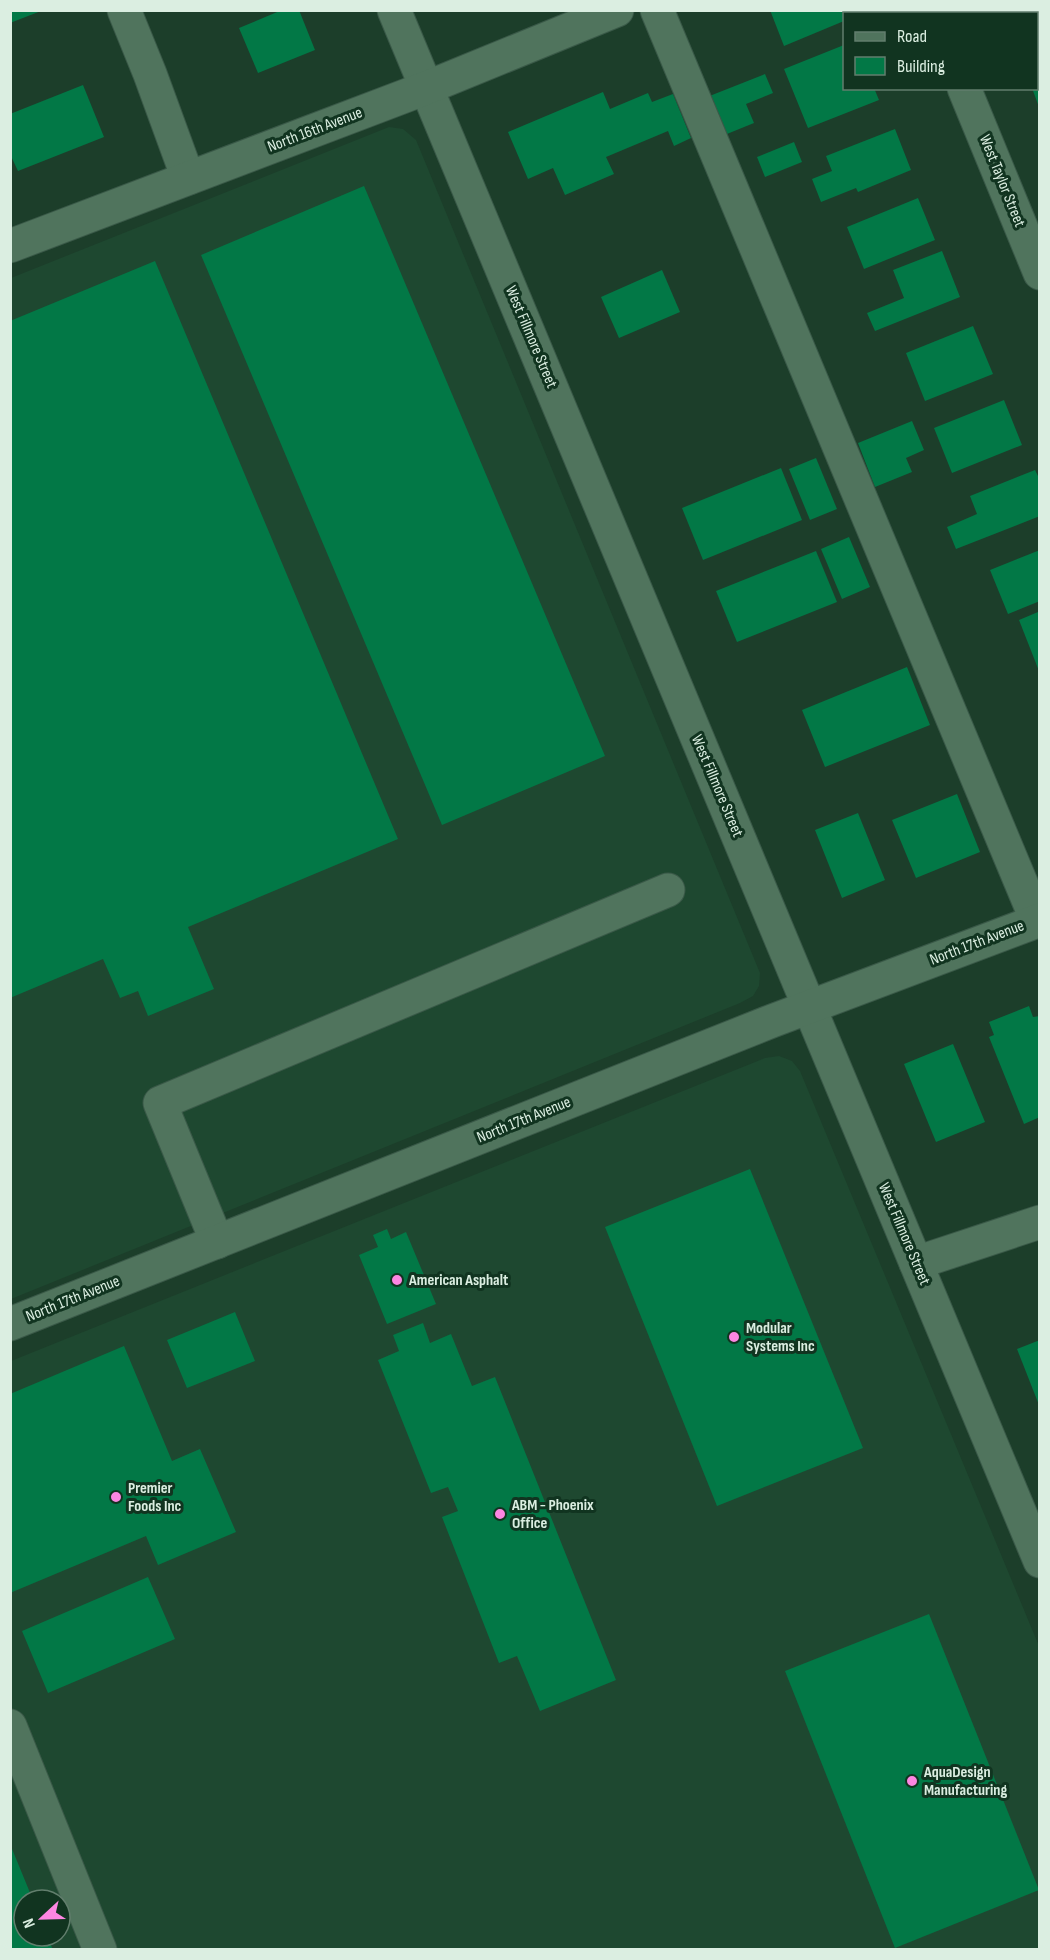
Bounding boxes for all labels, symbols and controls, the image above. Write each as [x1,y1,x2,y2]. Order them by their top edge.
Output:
legend [843,12,1038,90]
text: Road [897,26,927,47]
text: Building [897,56,945,77]
street label: North 16th Avenue [265,103,365,157]
street label: West Taylor Street [975,132,1029,230]
street label: West Fillmore Street [501,283,561,391]
street label: West Fillmore Street [687,732,747,840]
street label: North 17th Avenue [927,916,1027,970]
street label: North 17th Avenue [474,1093,574,1147]
street label: West Fillmore Street [874,1180,934,1288]
place label: American Asphalt [408,1271,508,1290]
street label: North 17th Avenue [23,1272,123,1326]
marker: American Asphalt [390,1273,404,1287]
place label: Modular Systems Inc [746,1319,815,1356]
marker: Modular Systems Inc [727,1330,741,1344]
place label: Premier Foods Inc [128,1479,182,1516]
marker: Premier Foods Inc [109,1490,123,1504]
place label: ABM - Phoenix Office [511,1496,594,1533]
marker: ABM - Phoenix Office [493,1507,507,1521]
place label: AquaDesign Manufacturing [923,1763,1007,1800]
marker: AquaDesign Manufacturing [905,1774,919,1788]
north arrow [12,1888,72,1948]
text: N [19,1916,40,1931]

